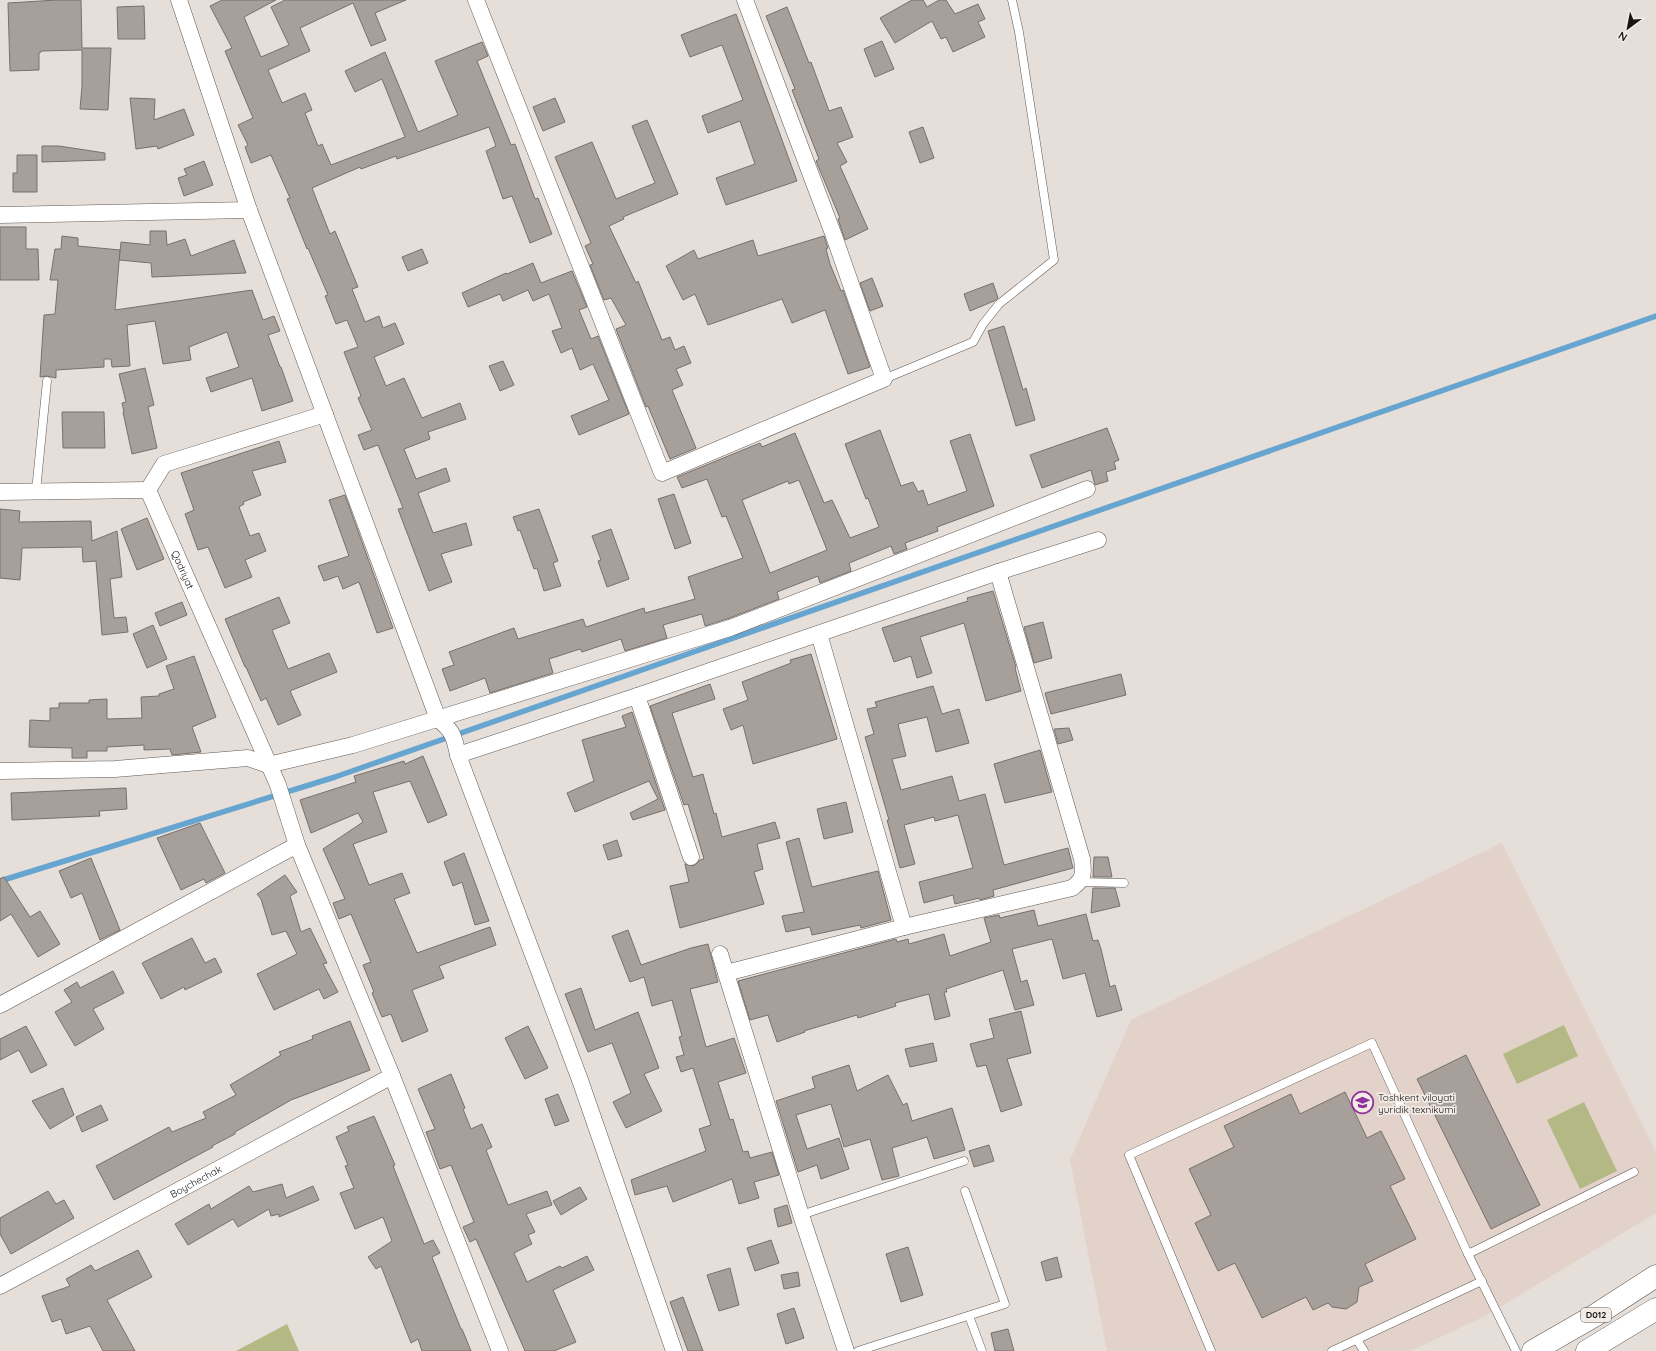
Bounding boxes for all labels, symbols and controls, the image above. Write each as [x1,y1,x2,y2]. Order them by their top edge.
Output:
north arrow [1608,8,1648,48]
text: N [1616,28,1630,45]
street label: Qadriyat [168,548,197,592]
school or university icon: Toshkent viloyati yuridik texnikumi [1350,1090,1376,1116]
place label: Toshkent viloyati yuridik texnikumi [1378,1091,1456,1116]
street label: Boychechak [168,1162,224,1201]
road number: D012 [1581,1308,1611,1322]

